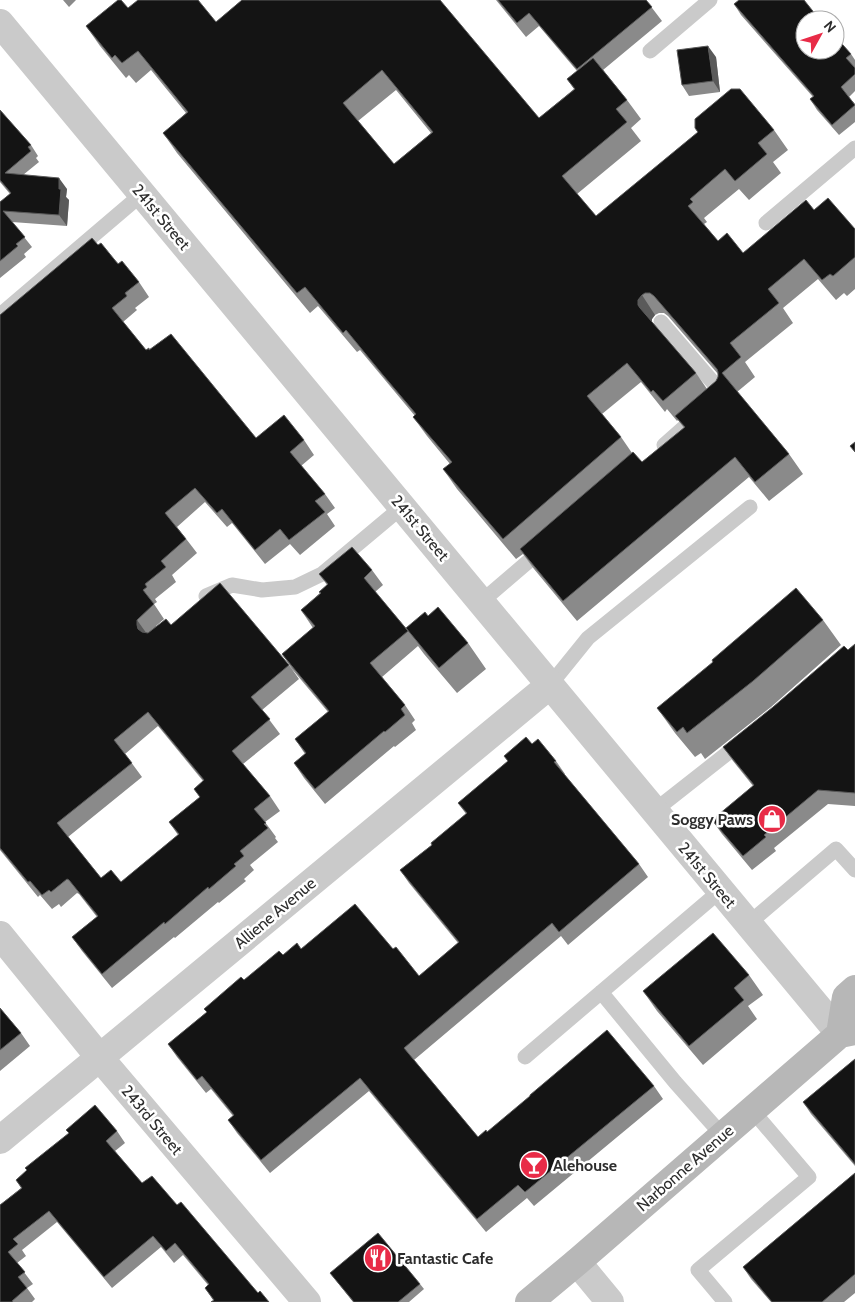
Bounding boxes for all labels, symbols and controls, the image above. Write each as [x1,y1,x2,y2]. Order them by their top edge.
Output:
north arrow [795,10,845,60]
text: N [820,17,840,36]
street label: 241st Street [128,180,194,254]
street label: 241st Street [387,491,453,565]
shop icon: Soggy Paws [757,804,787,834]
place label: Soggy Paws [671,810,753,829]
street label: 241st Street [674,838,740,912]
street label: Alliene Avenue [230,873,320,953]
street label: 243rd Street [117,1081,187,1159]
street label: Narbonne Avenue [633,1121,737,1215]
bar icon: Alehouse [519,1150,549,1180]
place label: Alehouse [553,1156,617,1175]
restaurant icon: Fantastic Cafe [363,1243,393,1273]
place label: Fantastic Cafe [397,1249,493,1268]

